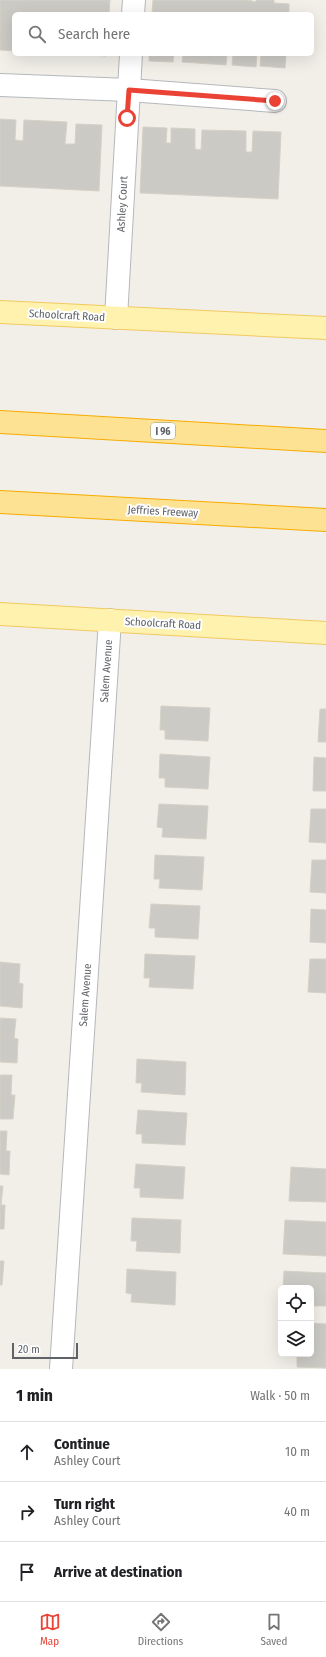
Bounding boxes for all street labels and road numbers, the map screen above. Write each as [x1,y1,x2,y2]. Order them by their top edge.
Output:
street label: Ashley Court [115,175,130,233]
street label: Schoolcraft Road [29,307,105,324]
road number: I 96 [151,423,175,439]
street label: Jeffries Freeway [127,503,199,520]
street label: Schoolcraft Road [125,615,201,632]
street label: Salem Avenue [98,639,115,703]
street label: Salem Avenue [77,963,94,1027]

